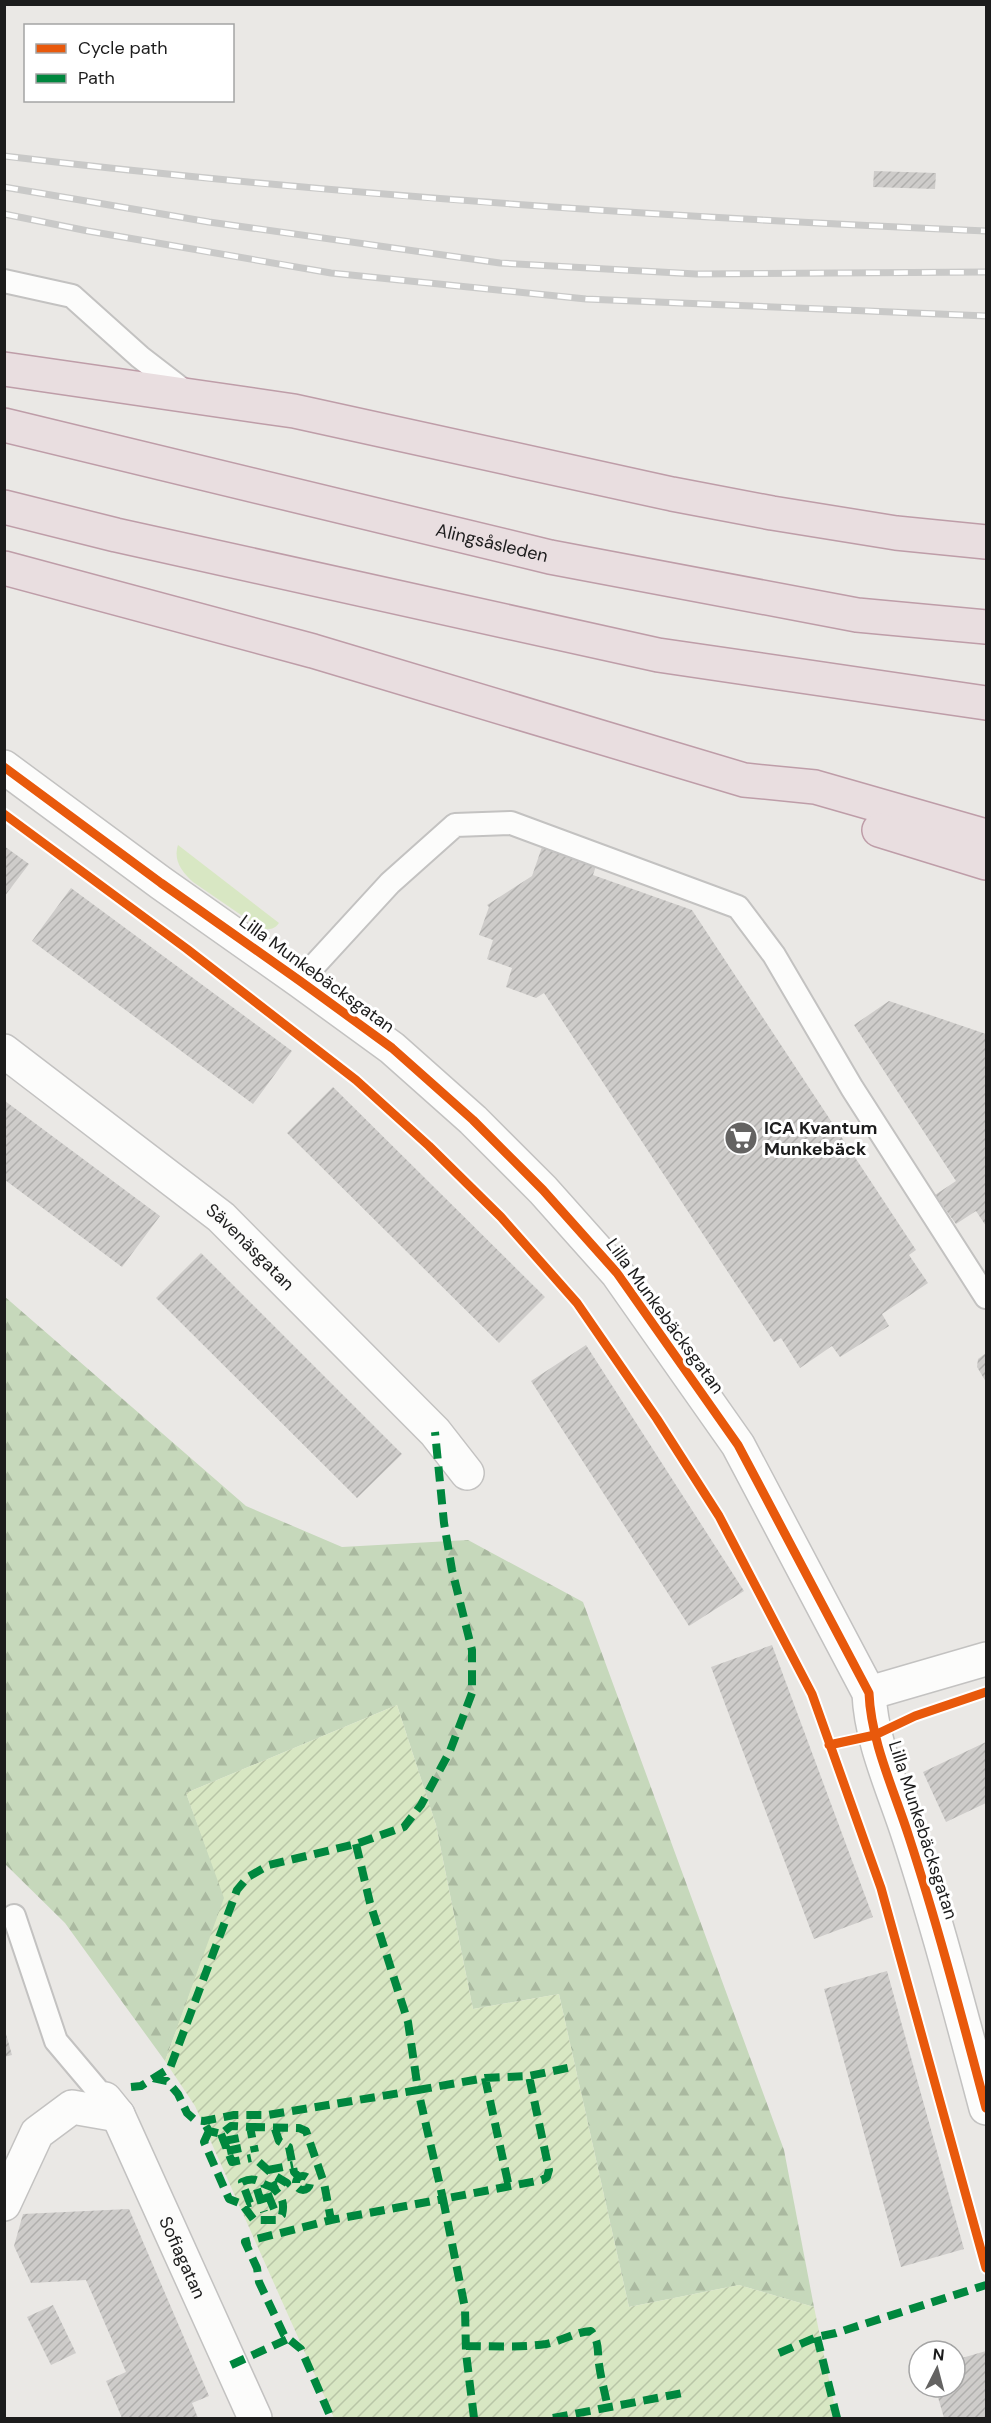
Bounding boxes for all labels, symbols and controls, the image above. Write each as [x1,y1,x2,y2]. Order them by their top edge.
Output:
legend [24,24,234,102]
text: Cycle path [78,36,168,60]
text: Path [78,66,115,90]
street label: Alingsåsleden [433,518,551,568]
street label: Lilla Munkebäcksgatan [234,909,400,1039]
place label: ICA Kvantum Munkebäck [764,1116,877,1161]
supermarket icon: ICA Kvantum Munkebäck [723,1120,759,1156]
street label: Sävenäsgatan [201,1198,300,1296]
street label: Lilla Munkebäcksgatan [600,1233,730,1399]
street label: Lilla Munkebäcksgatan [883,1738,963,1922]
street label: Sofiagatan [153,2213,211,2302]
north arrow [907,2339,967,2399]
text: N [932,2344,945,2366]

